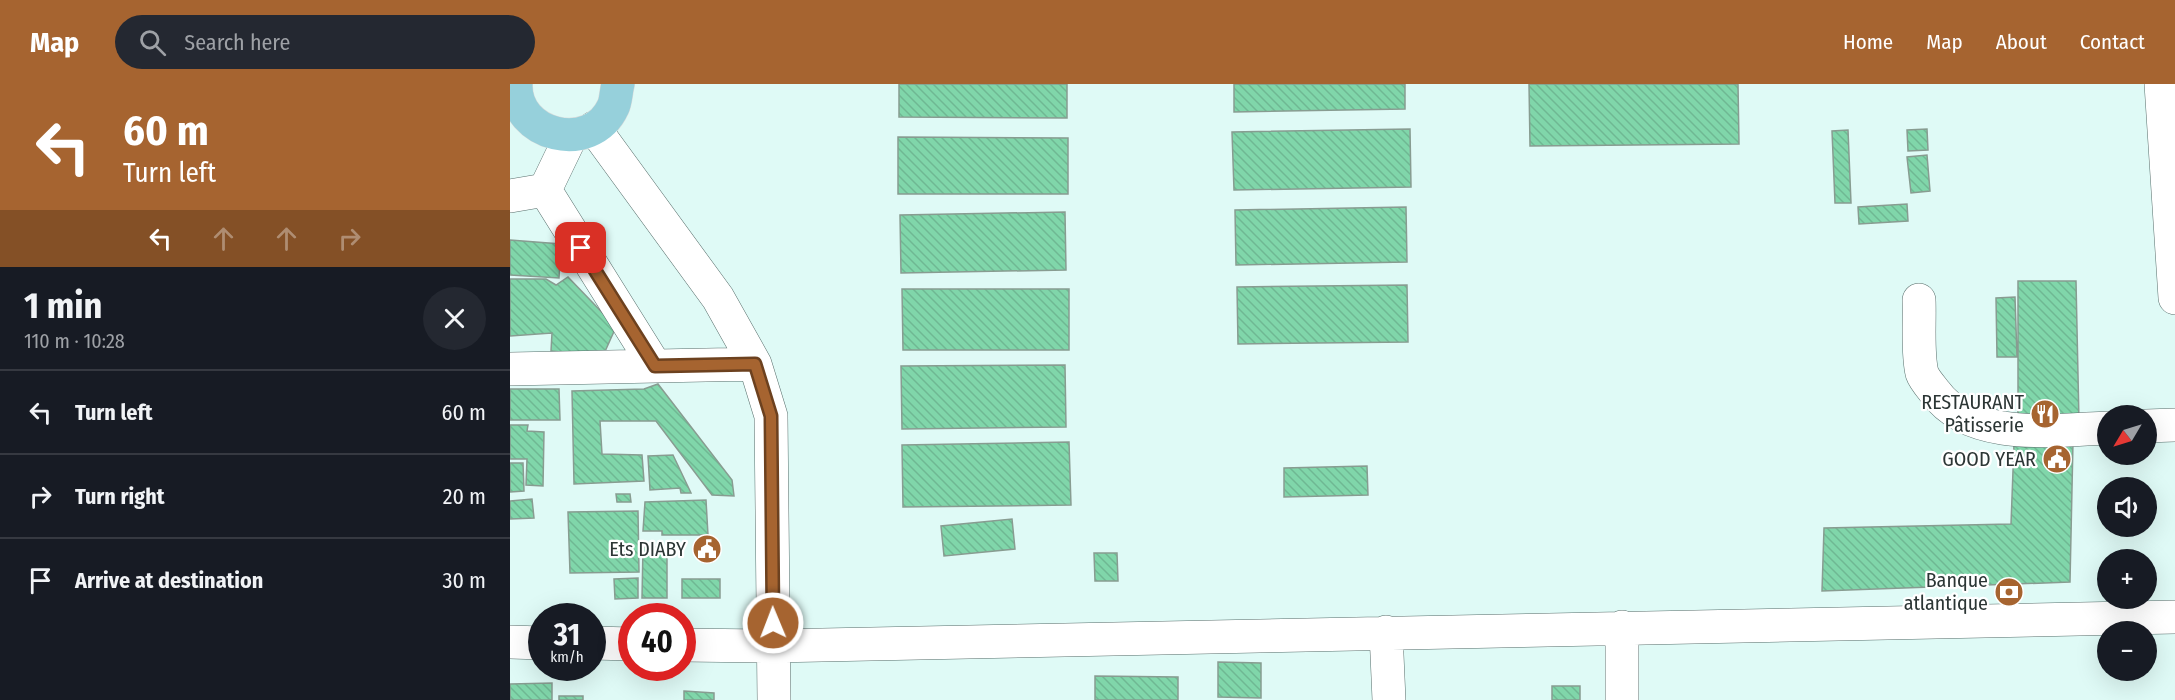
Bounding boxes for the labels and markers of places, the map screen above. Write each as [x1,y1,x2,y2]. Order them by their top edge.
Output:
pin [555,222,606,273]
place label: RESTAURANT Pâtisserie [1921,390,2025,437]
restaurant icon: RESTAURANT Pâtisserie [2029,398,2061,430]
public building icon: GOOD YEAR [2041,443,2073,475]
place label: GOOD YEAR [1942,447,2036,471]
public building icon: Ets DIABY [691,533,723,565]
place label: Ets DIABY [609,537,686,561]
place label: Banque atlantique [1904,568,1988,615]
bank icon: Banque atlantique [1993,576,2025,608]

